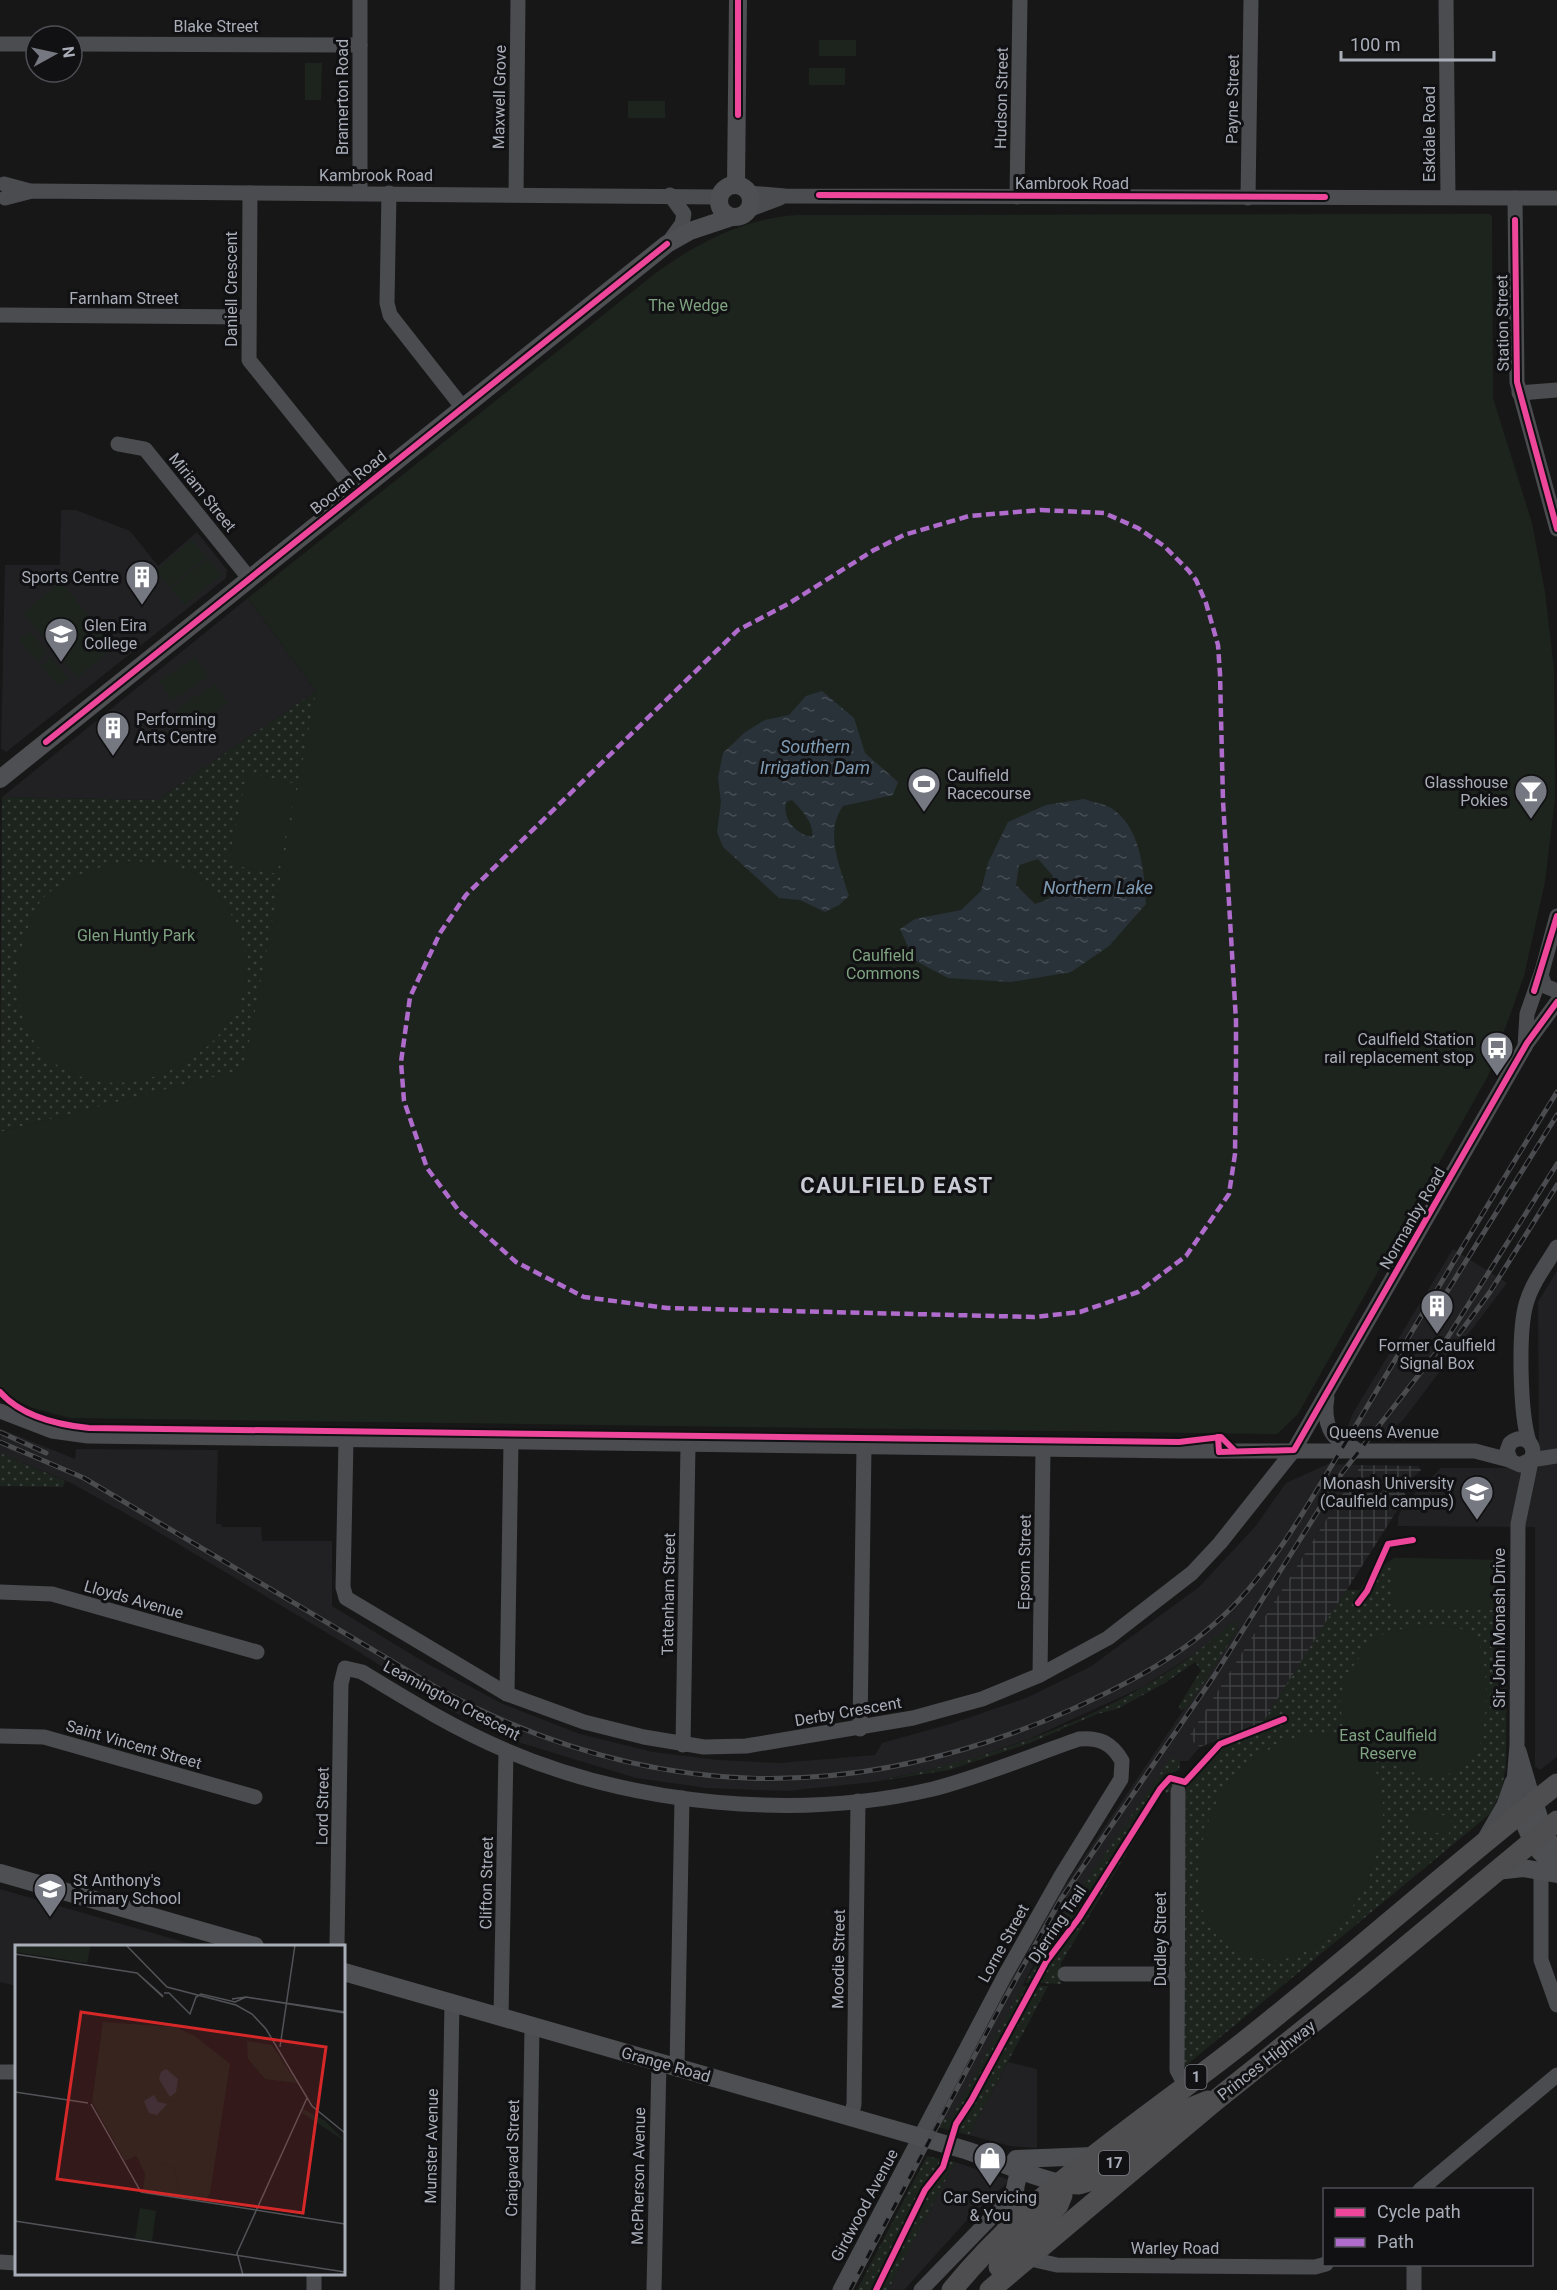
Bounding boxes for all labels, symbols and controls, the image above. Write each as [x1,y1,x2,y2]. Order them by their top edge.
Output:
street label: Blake Street [173,17,259,36]
north arrow [24,24,84,84]
scale bar [1341,24,1494,62]
text: 100 m [1350,34,1401,55]
street label: Bramerton Road [333,39,352,155]
text: N [58,45,79,59]
street label: Maxwell Grove [489,45,510,149]
street label: Hudson Street [991,47,1012,149]
street label: Payne Street [1222,54,1243,144]
street label: Eskdale Road [1420,86,1439,182]
street label: Kambrook Road [319,166,433,185]
street label: Kambrook Road [1015,174,1129,193]
street label: Daniell Crescent [222,231,241,347]
street label: Station Street [1492,274,1513,372]
street label: Farnham Street [69,289,179,308]
park label: The Wedge [648,296,728,315]
street label: Booran Road [306,447,390,518]
street label: Miriam Street [165,449,240,536]
building icon: Sports Centre [124,559,160,606]
place label: Sports Centre [21,568,119,587]
school or university icon: Glen Eira College [43,616,79,663]
place label: Glen Eira College [84,616,147,653]
building icon: Performing Arts Centre [95,710,131,757]
place label: Performing Arts Centre [136,710,216,747]
water label: Southern Irrigation Dam [760,736,870,778]
sports icon: Caulfield Racecourse [906,766,942,813]
place label: Caulfield Racecourse [947,766,1031,803]
place label: Glasshouse Pokies [1424,773,1508,810]
bar icon: Glasshouse Pokies [1513,773,1549,820]
water label: Northern Lake [1043,877,1153,898]
park label: Glen Huntly Park [77,926,196,945]
park label: Caulfield Commons [846,946,920,983]
place label: Caulfield Station rail replacement stop [1324,1030,1474,1067]
bus stop icon: Caulfield Station rail replacement stop [1479,1030,1515,1077]
street label: Normanby Road [1376,1164,1449,1273]
district label: CAULFIELD EAST [800,1173,994,1198]
building icon: Former Caulfield Signal Box [1419,1288,1455,1335]
place label: Former Caulfield Signal Box [1378,1336,1496,1373]
street label: Queens Avenue [1329,1423,1439,1442]
place label: Monash University (Caulfield campus) [1320,1474,1454,1511]
school or university icon: Monash University (Caulfield campus) [1459,1474,1495,1521]
street label: Epsom Street [1014,1514,1035,1610]
street label: Tattenham Street [658,1532,679,1656]
street label: Sir John Monash Drive [1490,1548,1509,1708]
street label: Lloyds Avenue [82,1576,186,1623]
street label: Leamington Crescent [380,1656,523,1744]
street label: Derby Crescent [793,1693,903,1730]
street label: Saint Vincent Street [64,1716,204,1773]
park label: East Caulfield Reserve [1339,1726,1437,1763]
street label: Lord Street [312,1767,333,1845]
street label: Clifton Street [476,1836,497,1930]
school or university icon: St Anthony's Primary School [32,1871,68,1918]
place label: St Anthony's Primary School [73,1871,181,1908]
street label: Djerring Trail [1024,1882,1090,1967]
street label: Dudley Street [1151,1892,1170,1986]
street label: Lorne Street [974,1901,1033,1986]
street label: Moodie Street [828,1909,849,2009]
inset map [15,1945,345,2275]
street label: Princes Highway [1214,2016,1319,2104]
street label: Grange Road [619,2043,713,2086]
road number: 1 [1186,2065,1206,2089]
street label: Munster Avenue [421,2088,442,2204]
street label: Craigavad Street [502,2099,523,2217]
street label: McPherson Avenue [628,2107,649,2245]
shop icon: Car Servicing & You [972,2140,1008,2187]
street label: Girdwood Avenue [827,2146,902,2265]
road number: 17 [1099,2151,1129,2175]
place label: Car Servicing & You [943,2188,1037,2225]
legend [1323,2188,1533,2266]
text: Cycle path [1377,2201,1461,2222]
text: Path [1377,2231,1414,2252]
street label: Warley Road [1131,2239,1219,2258]

